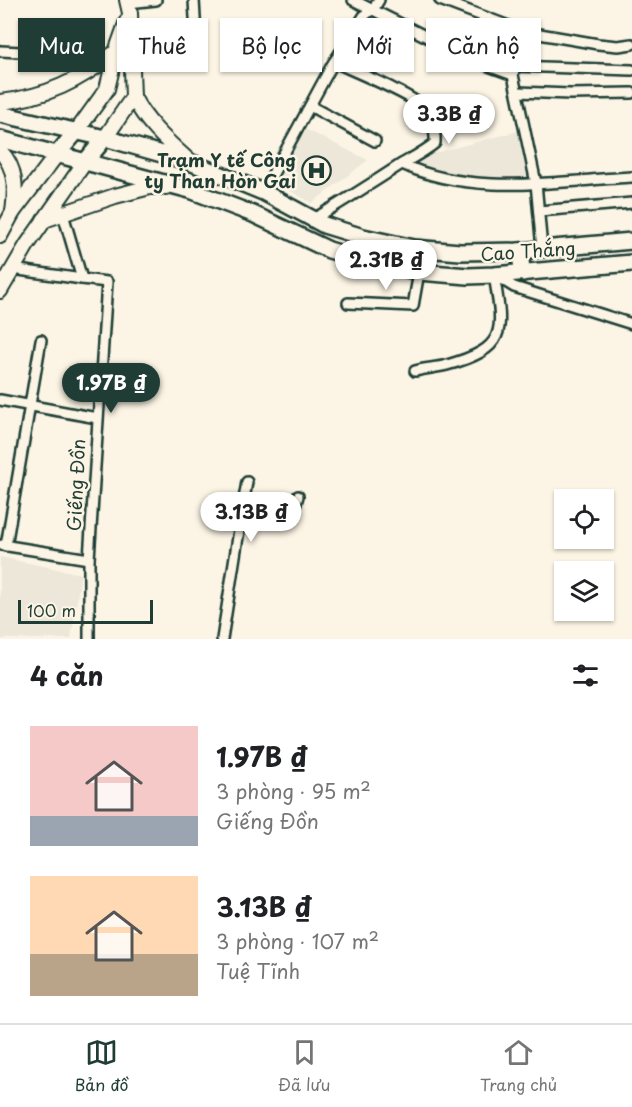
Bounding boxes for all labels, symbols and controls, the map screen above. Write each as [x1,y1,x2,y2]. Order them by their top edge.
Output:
chip: Mua [18,18,105,72]
chip: Thuê [117,18,208,72]
chip: Bộ lọc [220,18,322,72]
chip: Mới [334,18,414,72]
chip: Căn hộ [426,18,541,72]
pin: 3.3B ₫ [400,94,498,145]
text: 3.3B ₫ [417,98,481,128]
place label: Trạm Y tế Công ty Than Hòn Gai [145,146,296,194]
hospital icon: Trạm Y tế Công ty Than Hòn Gai [301,155,333,187]
street label: Cao Thắng [480,234,576,267]
pin: 2.31B ₫ [331,240,441,291]
text: 2.31B ₫ [349,244,423,274]
pin: 1.97B ₫ [56,363,166,414]
text: 1.97B ₫ [76,367,146,397]
street label: Giếng Đồn [60,438,91,532]
map controls [554,489,614,621]
button: locate [554,489,614,549]
pin: 3.13B ₫ [196,492,306,543]
text: 3.13B ₫ [214,496,288,526]
button: layers [554,561,614,621]
scale bar [18,597,153,624]
text: 100 m [27,598,76,622]
text: 4 căn [30,656,104,695]
icon: filters [569,659,602,692]
text: 1.97B ₫ [216,737,307,776]
icon: home [78,750,150,822]
text: 3 phòng · 95 m² [216,776,371,806]
text: Giếng Đồn [216,806,319,836]
text: 3.13B ₫ [216,887,311,926]
icon: home [78,900,150,972]
text: 3 phòng · 107 m² [216,926,379,956]
text: Tuệ Tĩnh [216,956,300,986]
tab: Bản đồ [75,1036,128,1096]
tab: Đã lưu [278,1036,330,1096]
tab: Trang chủ [480,1036,557,1096]

